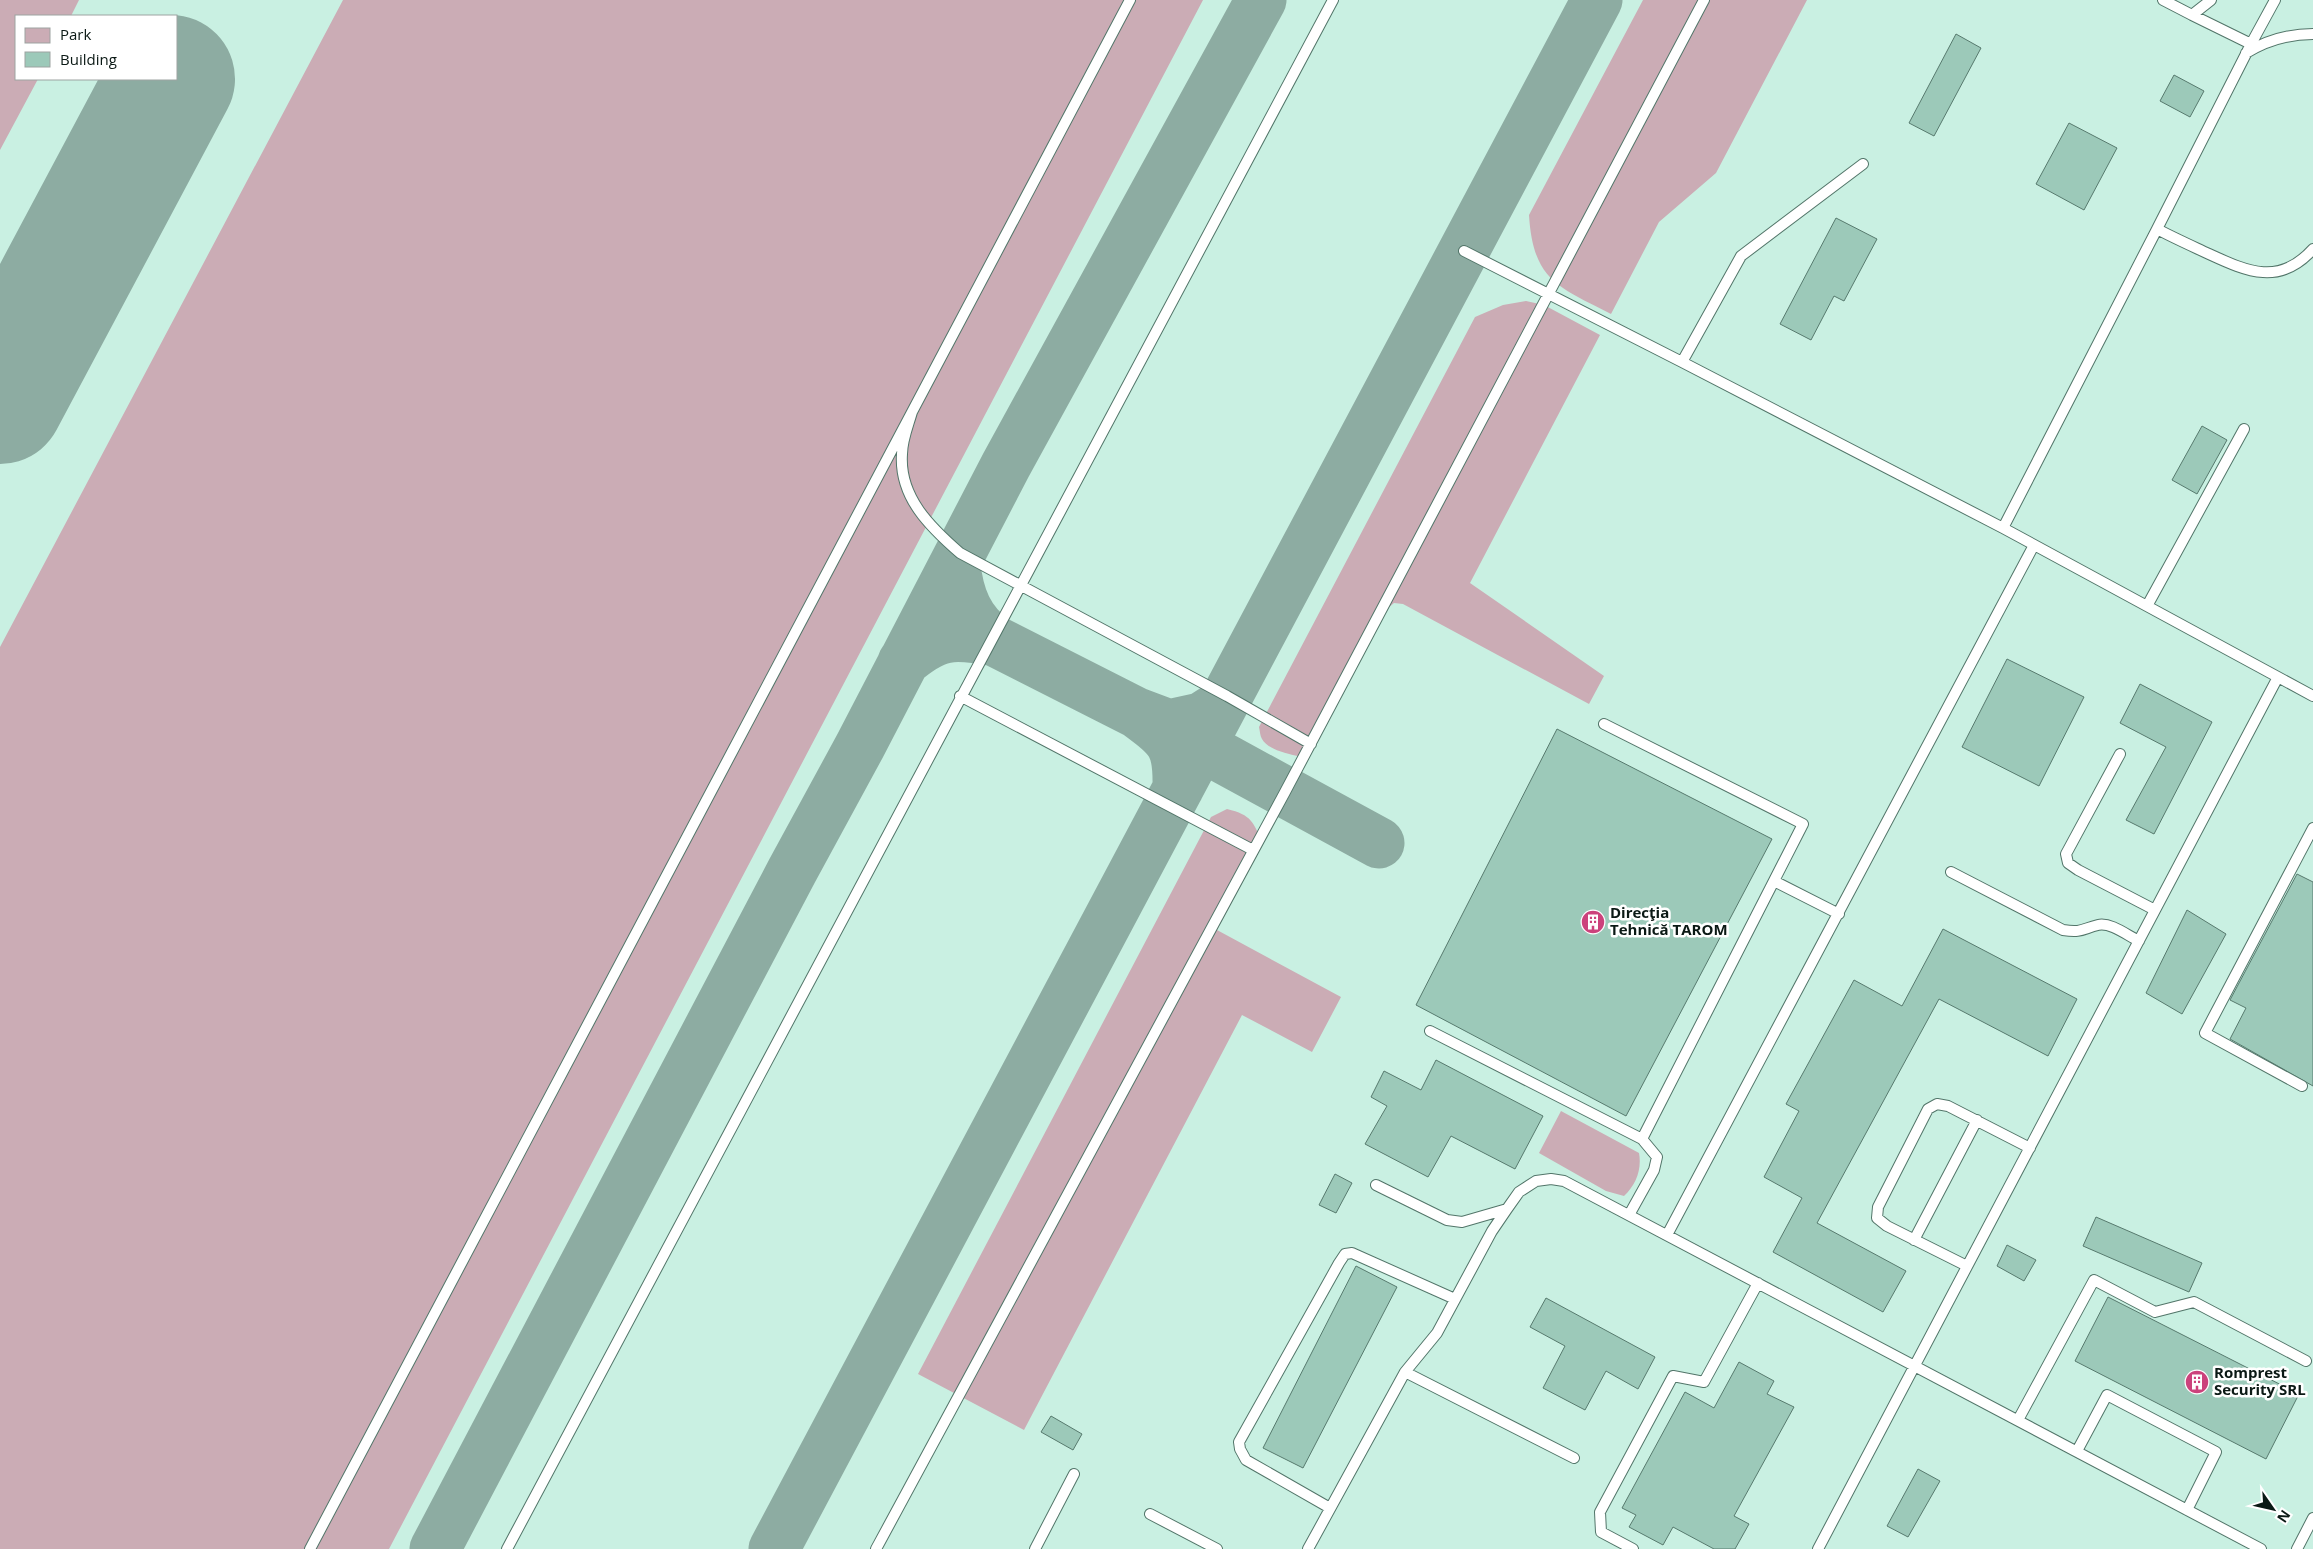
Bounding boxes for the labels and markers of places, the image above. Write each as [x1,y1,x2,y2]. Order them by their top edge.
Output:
place label: Direcţia Tehnică TAROM [1610,902,1728,939]
building icon: Direcţia Tehnică TAROM [1580,909,1606,935]
place label: Romprest Security SRL [2214,1362,2306,1399]
building icon: Romprest Security SRL [2184,1369,2210,1395]

